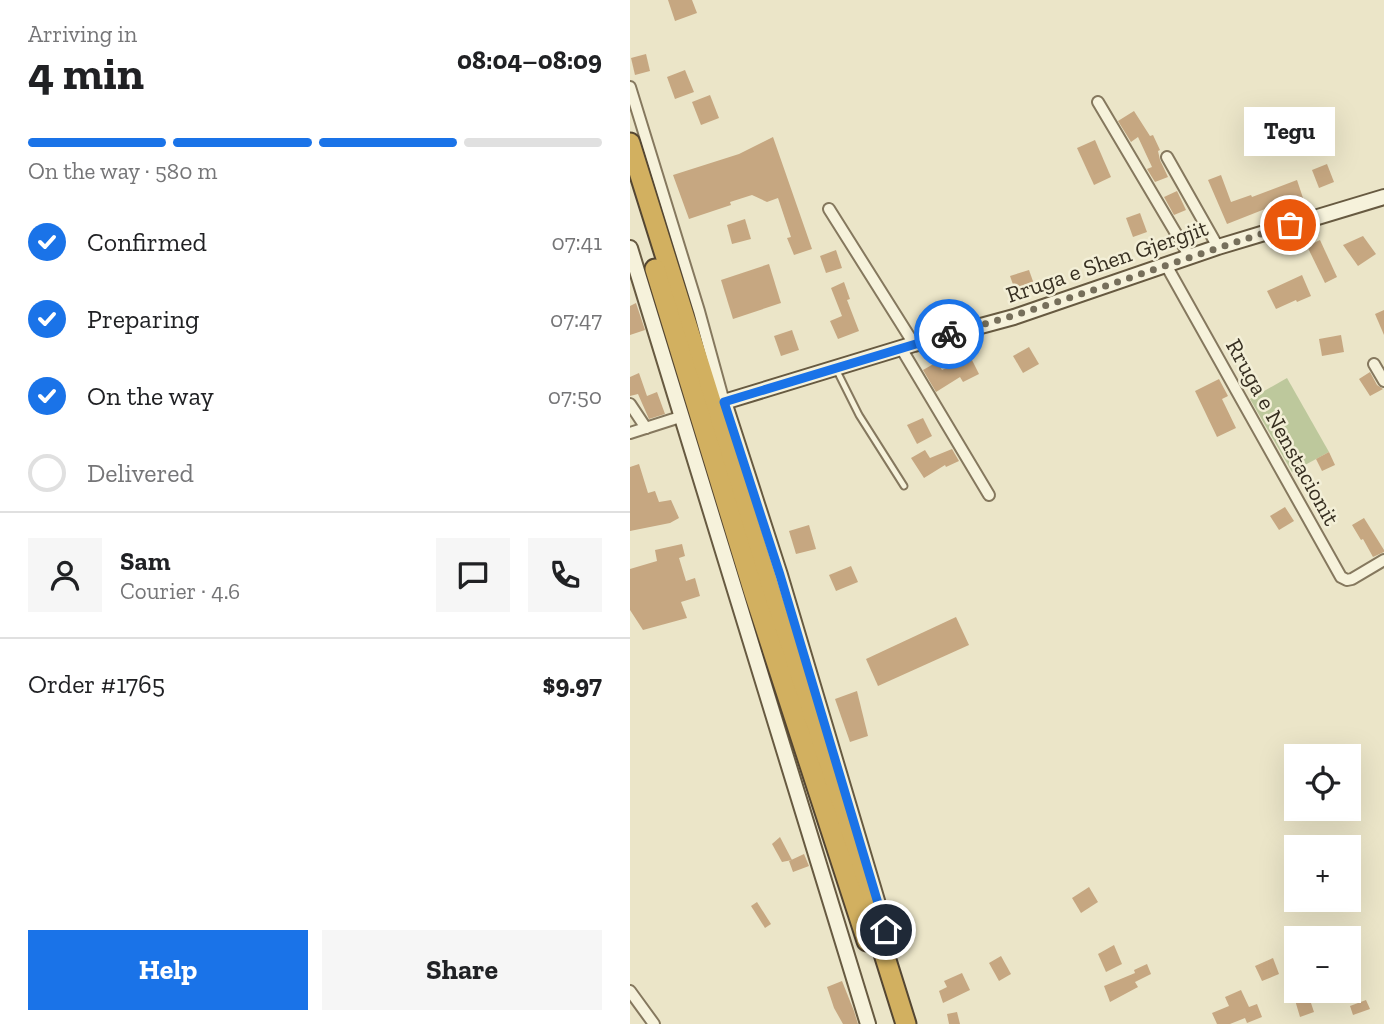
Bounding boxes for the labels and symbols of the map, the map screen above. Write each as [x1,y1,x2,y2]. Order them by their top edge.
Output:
callout: Tegu [1244,106,1336,155]
pin [1260,195,1320,255]
street label: Rruga e Shen Gjergjit [1002,213,1212,309]
courier [914,299,984,369]
street label: Rruga e Nenstacionit [1220,334,1346,531]
pin [856,900,916,960]

